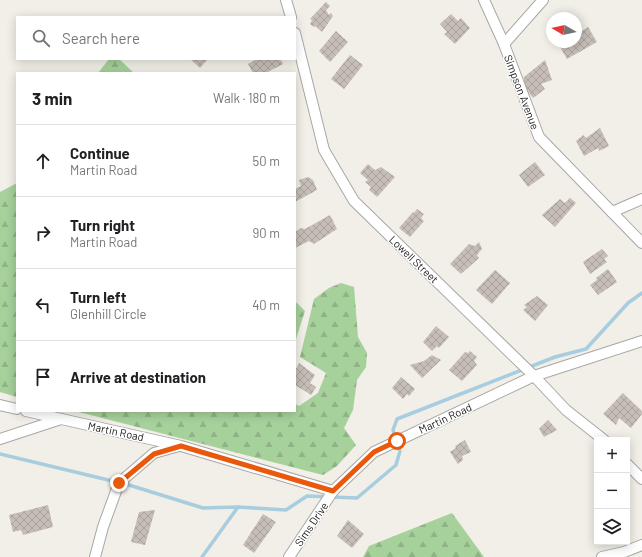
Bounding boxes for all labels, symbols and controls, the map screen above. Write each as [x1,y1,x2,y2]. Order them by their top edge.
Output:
north arrow [546,12,582,48]
search box [16,16,296,60]
icon: search [30,27,52,49]
text: Search here [62,29,140,47]
street label: Simpson Avenue [502,53,542,131]
text: 3 min [32,88,72,108]
text: Walk · 180 m [213,90,280,106]
text: Continue [70,144,130,162]
icon: ahead [32,150,54,172]
text: 50 m [253,153,280,169]
text: Martin Road [70,162,137,178]
text: Turn right [70,216,135,234]
icon: right [32,222,54,244]
text: 90 m [253,225,280,241]
street label: Lowell Street [387,232,441,286]
text: Martin Road [70,234,137,250]
text: Turn left [70,288,126,306]
icon: left [32,294,54,316]
text: 40 m [252,297,280,313]
text: Glenhill Circle [70,306,146,322]
icon: arrive [32,366,54,388]
text: Arrive at destination [70,368,206,386]
street label: Martin Road [416,400,474,436]
street label: Martin Road [87,419,145,443]
route start [388,432,406,450]
map controls [594,437,630,545]
button: + [594,437,630,473]
button: − [594,473,630,509]
route end [110,474,128,492]
street label: Sims Drive [292,499,331,548]
button: layers [594,509,630,545]

